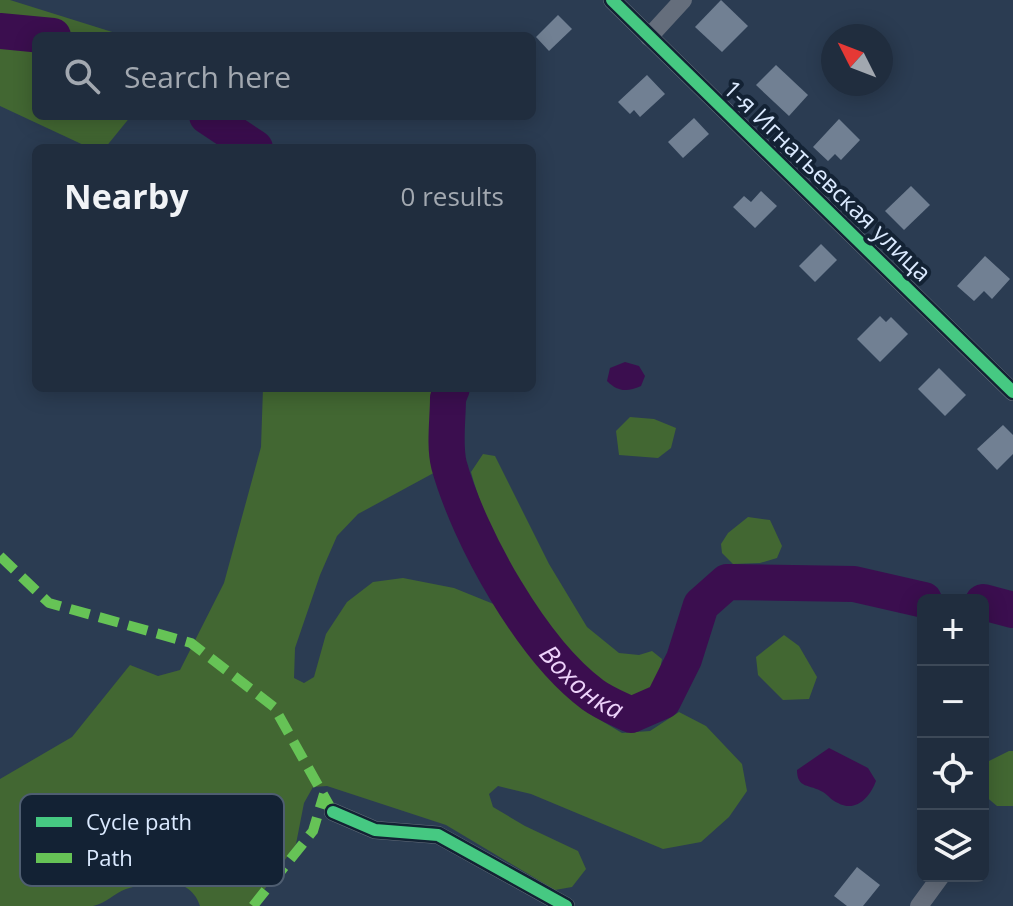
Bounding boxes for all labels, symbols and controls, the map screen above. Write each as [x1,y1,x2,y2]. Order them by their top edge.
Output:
north arrow [821,24,893,96]
search box [32,32,536,120]
icon: search [60,54,104,98]
text: Search here [124,56,291,97]
street label: 1-я Игнатьевская улица [717,72,939,288]
text: Nearby [64,173,189,219]
text: 0 results [401,178,504,214]
map controls [917,594,989,882]
button: + [917,594,989,666]
water label: Вохонка [532,636,630,727]
button: − [917,666,989,738]
button: locate [917,738,989,810]
legend [20,794,284,886]
text: Cycle path [86,806,192,836]
button: layers [917,810,989,882]
text: Path [86,842,133,872]

